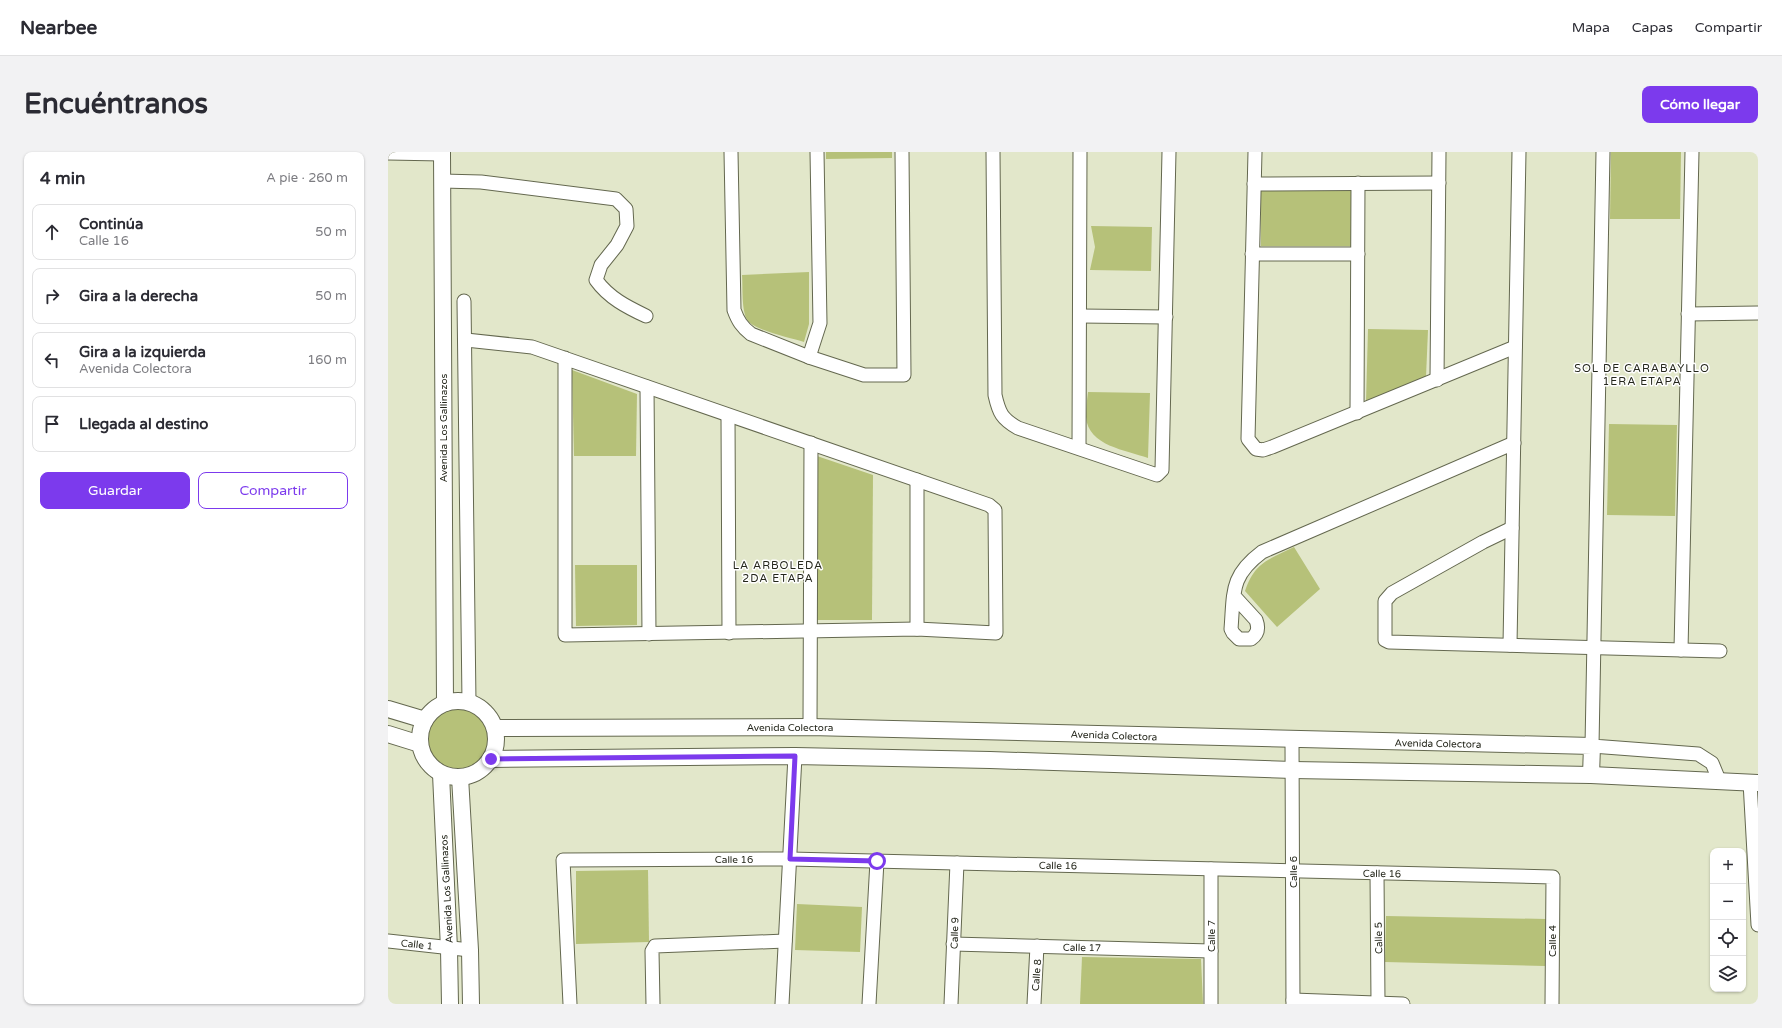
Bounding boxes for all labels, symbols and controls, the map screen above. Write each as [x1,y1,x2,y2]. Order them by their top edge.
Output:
text: Nearbee [20,17,97,39]
text: Mapa [1572,19,1610,36]
text: Capas [1632,19,1673,36]
text: Compartir [1695,19,1762,36]
button: Cómo llegar [1642,86,1758,123]
text: Encuéntranos [24,87,208,121]
text: 4 min [40,168,85,189]
text: A pie · 260 m [266,170,348,186]
text: Continúa [79,215,143,233]
icon: ahead [41,221,63,243]
text: 50 m [315,224,347,240]
text: Calle 16 [79,233,129,249]
icon: right [41,285,63,307]
text: Gira a la derecha [79,287,198,305]
text: 50 m [315,288,347,304]
text: Gira a la izquierda [79,343,206,361]
icon: left [41,349,63,371]
text: 160 m [307,352,347,368]
text: Avenida Colectora [79,361,192,377]
district label: SOL DE CARABAYLLO 1ERA ETAPA [1574,362,1710,388]
street label: Avenida Los Gallinazos [438,374,450,482]
icon: arrive [41,413,63,435]
text: Llegada al destino [79,415,208,433]
button: Guardar [40,472,190,509]
button: Compartir [198,472,348,509]
district label: LA ARBOLEDA 2DA ETAPA [733,559,823,585]
street label: Avenida Colectora [747,722,833,734]
street label: Avenida Colectora [1070,728,1158,744]
street label: Avenida Colectora [1395,737,1481,751]
route end [482,750,500,768]
street label: Avenida Los Gallinazos [438,834,456,943]
map controls [1710,848,1746,992]
button: + [1710,848,1746,884]
route start [868,852,886,870]
street label: Calle 16 [715,854,753,866]
street label: Calle 6 [1288,856,1300,888]
street label: Calle 16 [1039,860,1077,872]
street label: Calle 16 [1363,868,1401,880]
button: − [1710,884,1746,920]
street label: Calle 9 [948,917,962,949]
street label: Calle 7 [1206,920,1218,952]
button: locate [1710,920,1746,956]
street label: Calle 5 [1373,922,1385,954]
street label: Calle 4 [1547,925,1559,957]
street label: Calle 1 [400,937,433,953]
street label: Calle 17 [1063,942,1101,954]
button: layers [1710,956,1746,992]
street label: Calle 8 [1030,959,1044,991]

